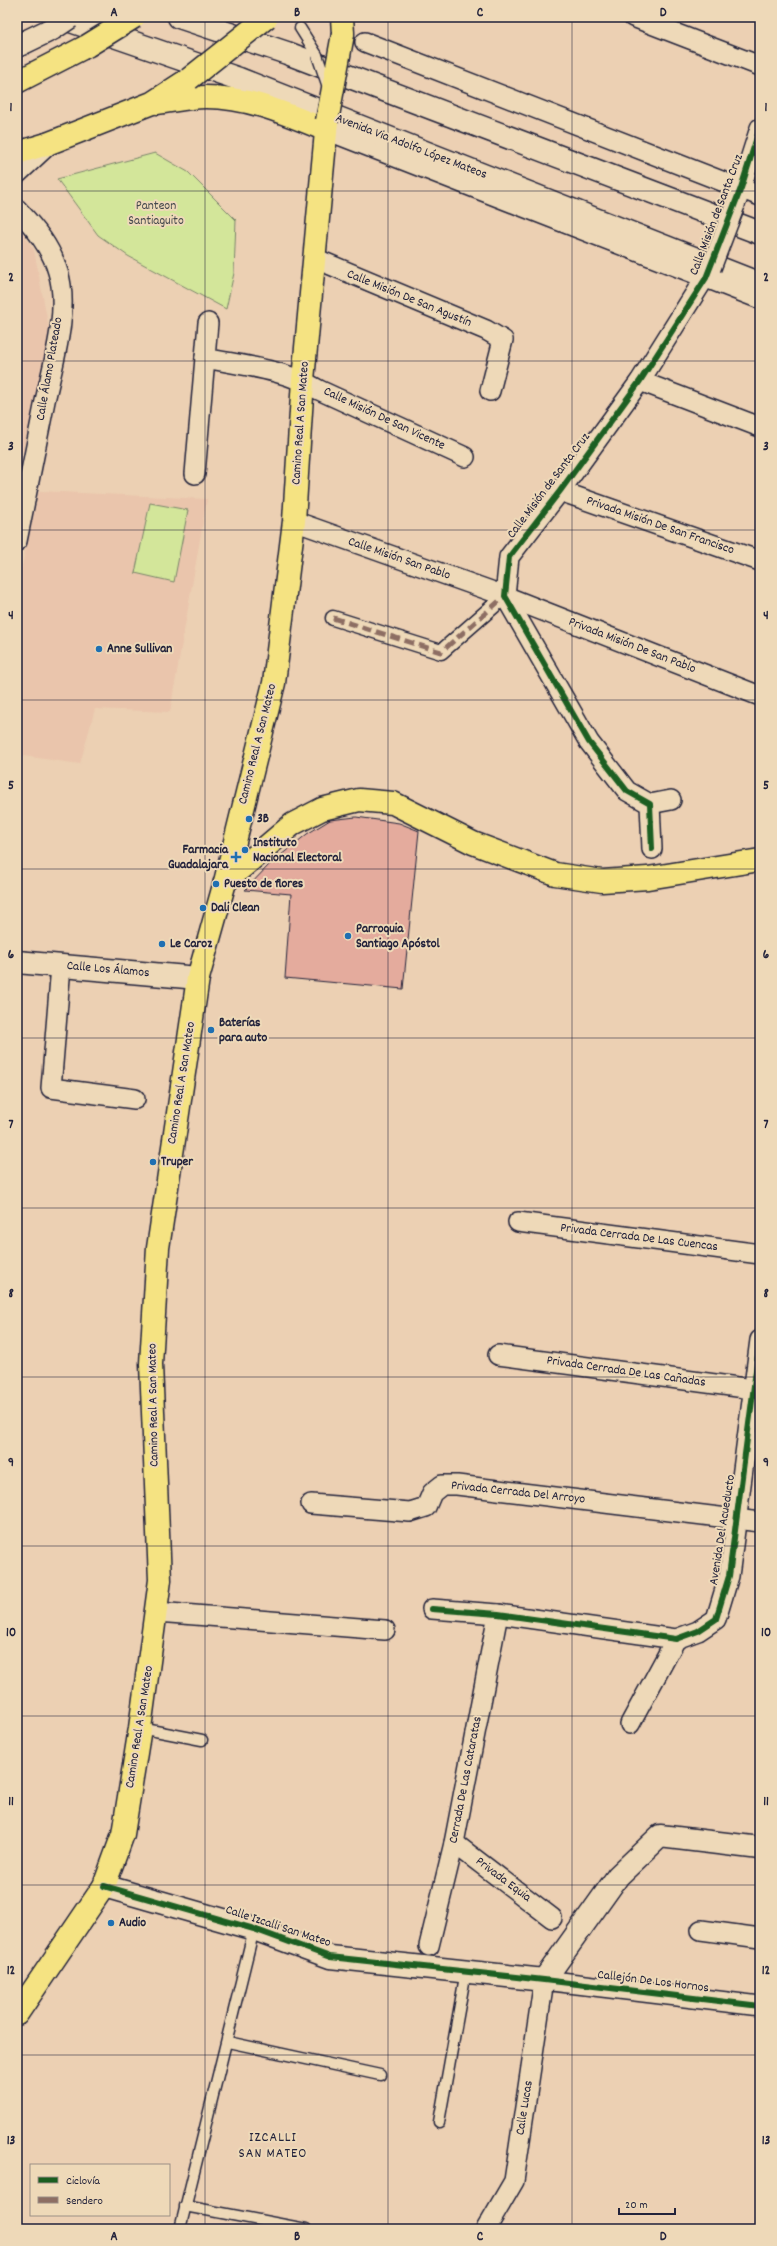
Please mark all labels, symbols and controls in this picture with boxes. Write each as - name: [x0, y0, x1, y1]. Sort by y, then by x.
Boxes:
- text: A: [110, 4, 118, 23]
- text: B: [294, 4, 300, 23]
- text: C: [477, 4, 484, 23]
- text: D: [660, 4, 667, 23]
- text: 1: [10, 99, 13, 118]
- text: 1: [765, 99, 768, 118]
- street label: Avenida Via Adolfo López Mateos: [332, 109, 490, 185]
- street label: Calle Misión de Santa Cruz: [685, 152, 749, 278]
- park label: Panteon Santiaguito: [128, 197, 184, 231]
- street label: Calle Misión De San Agustín: [344, 265, 474, 333]
- text: 2: [8, 269, 14, 288]
- text: 2: [763, 269, 769, 288]
- street label: Calle Álamo Plateado: [32, 316, 68, 422]
- street label: Camino Real A San Mateo: [287, 360, 315, 485]
- street label: Calle Misión De San Vicente: [320, 382, 448, 456]
- street label: Calle Misión de Santa Cruz: [503, 429, 595, 543]
- text: 3: [8, 438, 14, 457]
- text: 3: [763, 438, 769, 457]
- street label: Privada Misión De San Francisco: [583, 492, 737, 560]
- street label: Calle Misión San Pablo: [345, 533, 453, 586]
- text: 4: [8, 607, 14, 626]
- text: 4: [763, 607, 769, 626]
- street label: Privada Misión De San Pablo: [566, 613, 699, 679]
- place label: Anne Sullivan: [107, 640, 172, 659]
- marker: Anne Sullivan: [94, 644, 104, 654]
- street label: Camino Real A San Mateo: [234, 681, 282, 806]
- text: 5: [8, 777, 14, 796]
- text: 5: [763, 777, 769, 796]
- place label: 3B: [257, 810, 269, 829]
- marker: 3B: [244, 814, 254, 824]
- place label: Instituto Nacional Electoral: [253, 834, 343, 868]
- place label: Farmacia Guadalajara: [168, 841, 229, 875]
- marker: Instituto Nacional Electoral: [240, 845, 250, 855]
- marker: Farmacia Guadalajara: [231, 852, 241, 862]
- place label: Puesto de flores: [224, 875, 304, 894]
- marker: Puesto de flores: [211, 879, 221, 889]
- place label: Dali Clean: [211, 899, 260, 918]
- marker: Dali Clean: [198, 903, 208, 913]
- place label: Parroquia Santiago Apóstol: [356, 920, 440, 954]
- marker: Parroquia Santiago Apóstol: [343, 931, 353, 941]
- place label: Le Caroz: [170, 935, 213, 954]
- marker: Le Caroz: [157, 939, 167, 949]
- text: 6: [8, 946, 15, 965]
- text: 6: [763, 946, 770, 965]
- street label: Calle Los Álamos: [66, 957, 150, 983]
- place label: Baterías para auto: [219, 1014, 267, 1048]
- street label: Camino Real A San Mateo: [163, 1020, 201, 1146]
- marker: Baterías para auto: [206, 1025, 216, 1035]
- text: 7: [9, 1116, 14, 1135]
- text: 7: [764, 1116, 769, 1135]
- place label: Truper: [161, 1153, 194, 1172]
- marker: Truper: [148, 1157, 158, 1167]
- street label: Privada Cerrada De Las Cuencas: [559, 1219, 719, 1257]
- text: 8: [8, 1285, 14, 1304]
- text: 8: [763, 1285, 769, 1304]
- street label: Camino Real A San Mateo: [143, 1343, 165, 1467]
- street label: Privada Cerrada De Las Cañadas: [545, 1351, 707, 1393]
- text: 9: [8, 1454, 14, 1473]
- text: 9: [763, 1454, 769, 1473]
- street label: Avenida Del Acueducto: [705, 1473, 741, 1587]
- street label: Privada Cerrada Del Arroyo: [450, 1476, 586, 1510]
- text: 10: [6, 1624, 16, 1643]
- text: 10: [761, 1624, 771, 1643]
- street label: Camino Real A San Mateo: [121, 1664, 159, 1790]
- street label: Cerrada De Las Cataratas: [444, 1715, 488, 1845]
- text: 11: [8, 1793, 14, 1812]
- text: 11: [763, 1793, 769, 1812]
- street label: Privada Equia: [471, 1853, 536, 1908]
- street label: Calle Izcalli San Mateo: [223, 1901, 333, 1953]
- place label: Audio: [119, 1914, 146, 1933]
- marker: Audio: [106, 1918, 116, 1928]
- text: 12: [7, 1962, 16, 1981]
- text: 12: [762, 1962, 771, 1981]
- street label: Callejón De Los Hornos: [596, 1966, 710, 1998]
- street label: Calle Lucas: [511, 2079, 539, 2137]
- district label: IZCALLI SAN MATEO: [239, 2128, 307, 2164]
- text: 13: [7, 2132, 16, 2151]
- text: 13: [762, 2132, 771, 2151]
- legend: [30, 2164, 170, 2216]
- text: Ciclovía: [66, 2173, 100, 2190]
- scale bar: [619, 2190, 675, 2216]
- text: Sendero: [66, 2193, 103, 2210]
- text: 20 m: [625, 2197, 648, 2214]
- text: A: [110, 2228, 118, 2246]
- text: B: [294, 2228, 300, 2246]
- text: C: [477, 2228, 484, 2246]
- text: D: [660, 2228, 667, 2246]

